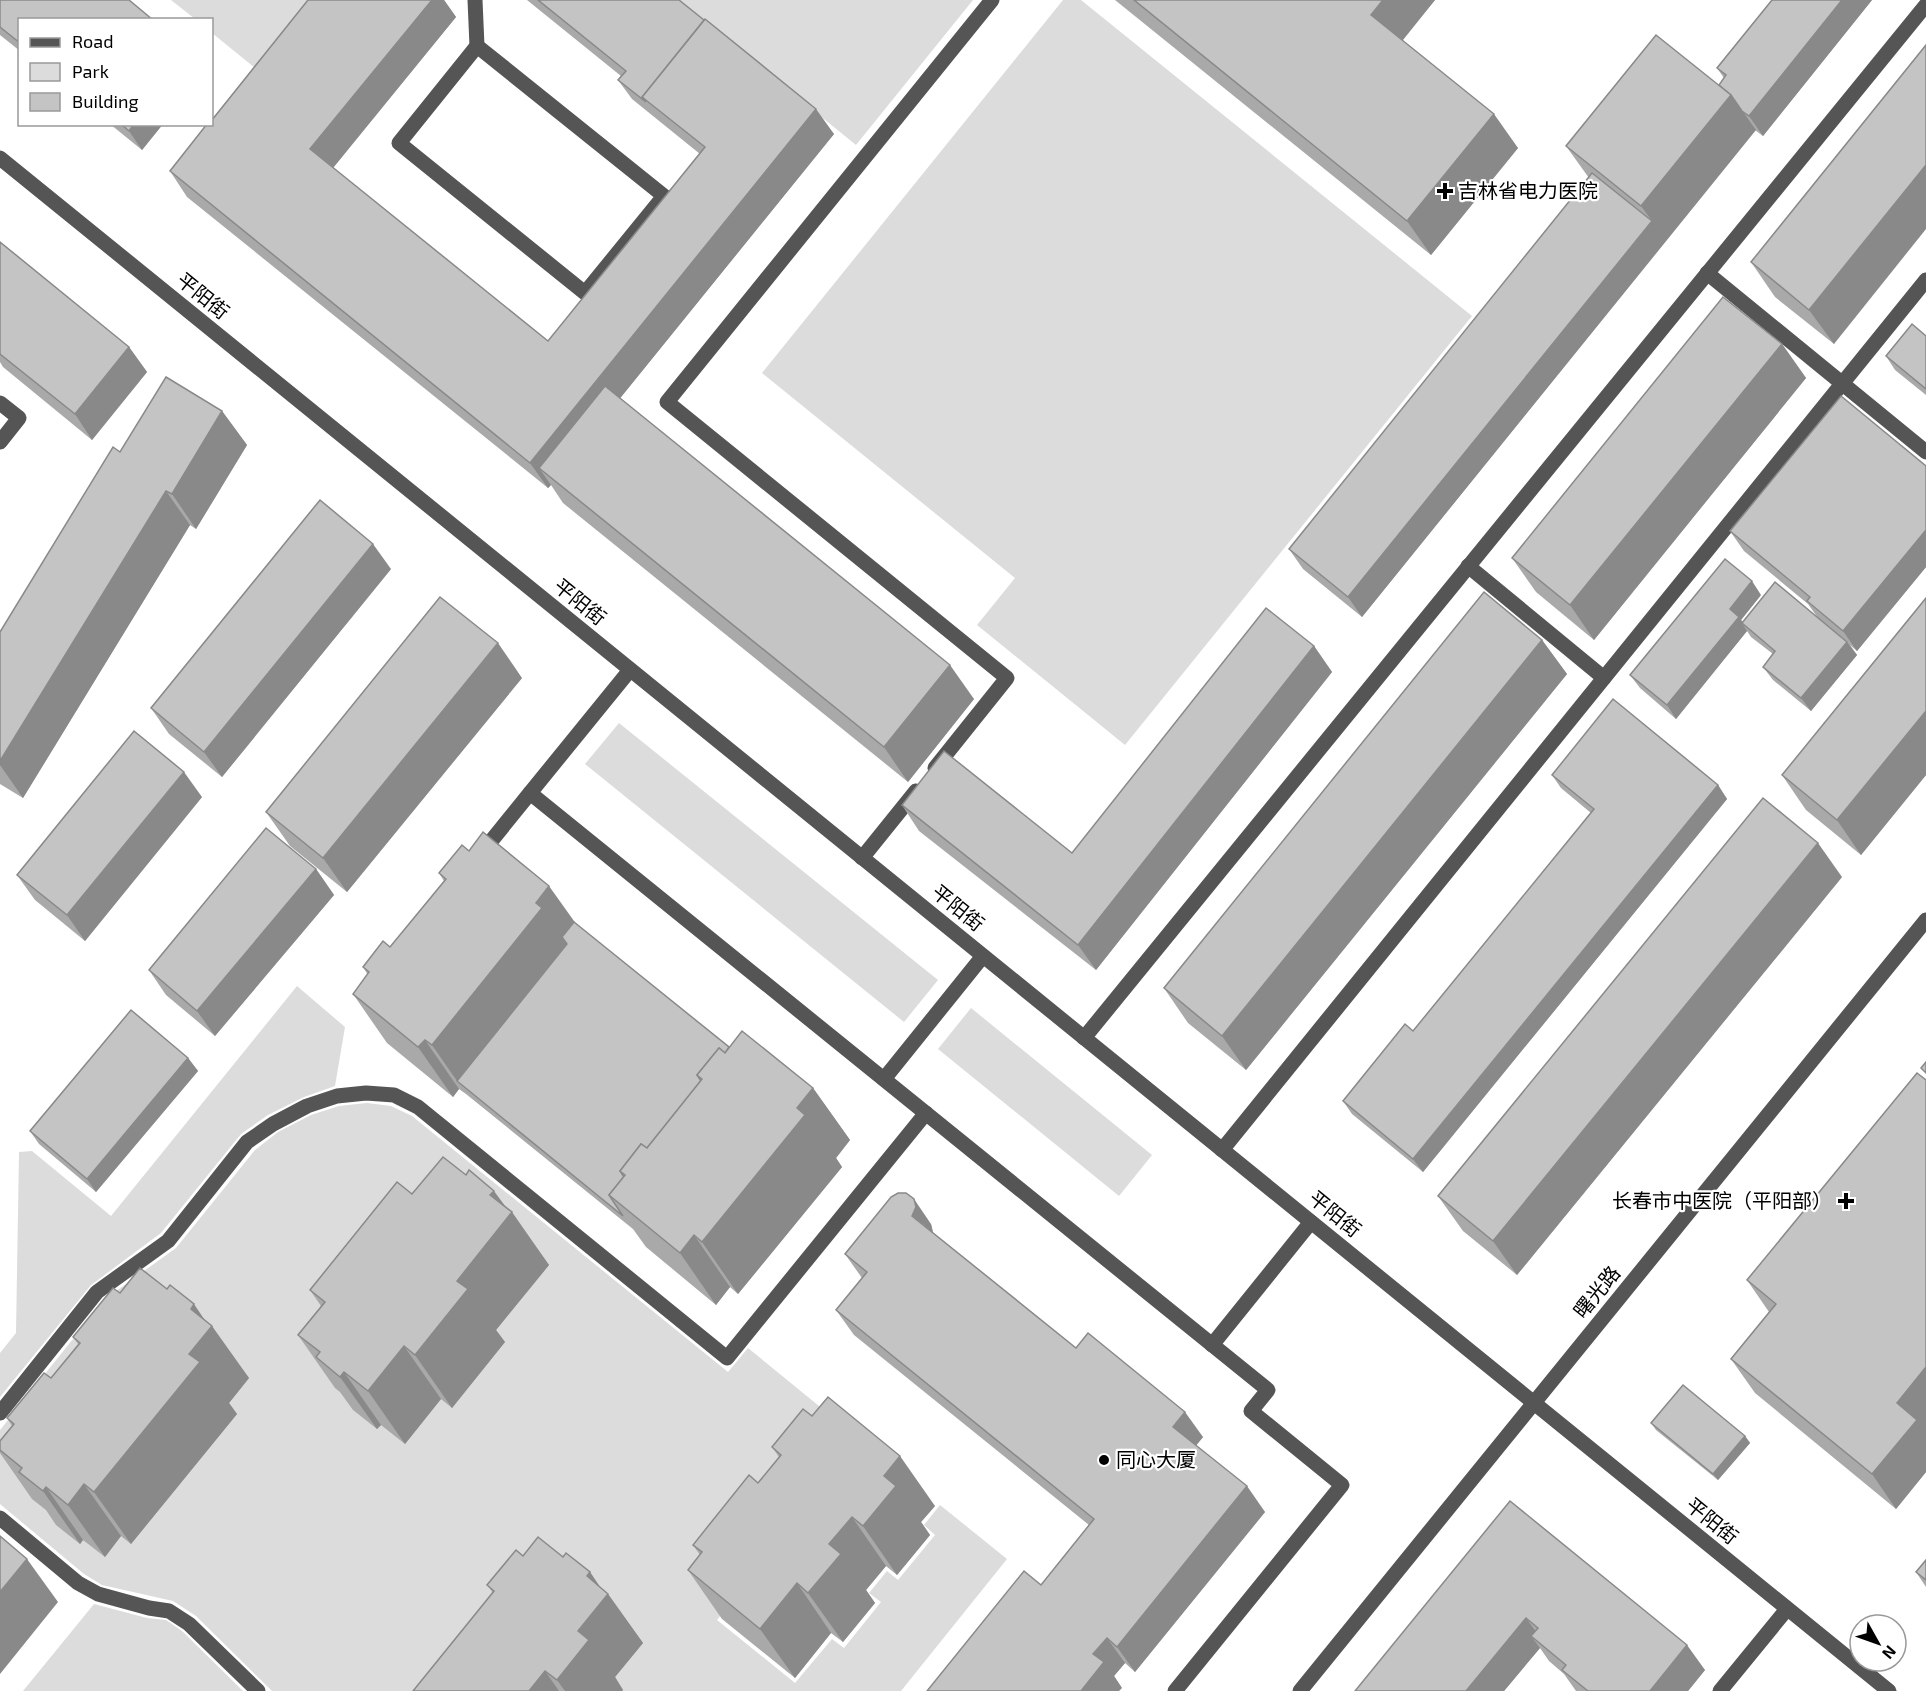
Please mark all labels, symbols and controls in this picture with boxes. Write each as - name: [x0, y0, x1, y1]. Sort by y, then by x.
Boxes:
- legend: [18, 18, 213, 126]
- text: Road: [72, 30, 113, 52]
- text: Park: [72, 60, 109, 82]
- text: Building: [72, 90, 139, 112]
- place label: 吉林省电力医院: [1458, 178, 1598, 202]
- marker: 吉林省电力医院: [1436, 182, 1454, 200]
- street label: 平阳街: [173, 267, 234, 323]
- street label: 平阳街: [550, 573, 611, 629]
- street label: 平阳街: [928, 879, 989, 935]
- street label: 平阳街: [1305, 1185, 1366, 1241]
- place label: 长春市中医院（平阳部）: [1612, 1188, 1832, 1212]
- marker: 长春市中医院（平阳部）: [1837, 1192, 1855, 1210]
- street label: 曙光路: [1568, 1261, 1624, 1322]
- place label: 同心大厦: [1116, 1447, 1196, 1471]
- marker: 同心大厦: [1097, 1453, 1111, 1467]
- street label: 平阳街: [1682, 1492, 1743, 1548]
- north arrow: [1848, 1613, 1908, 1673]
- text: N: [1879, 1642, 1901, 1663]

